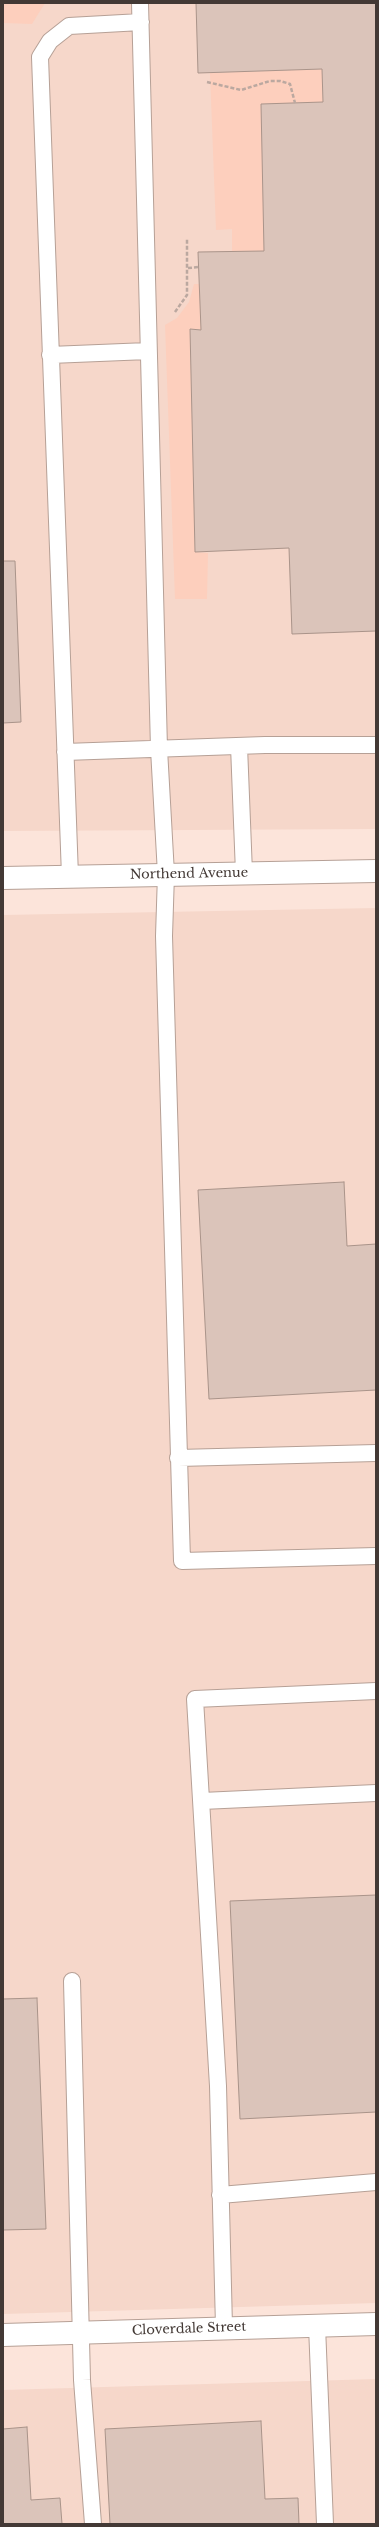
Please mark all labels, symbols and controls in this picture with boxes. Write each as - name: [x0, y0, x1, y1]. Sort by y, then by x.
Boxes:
- street label: Northend Avenue: [130, 865, 248, 883]
- street label: Cloverdale Street: [131, 2319, 247, 2339]

